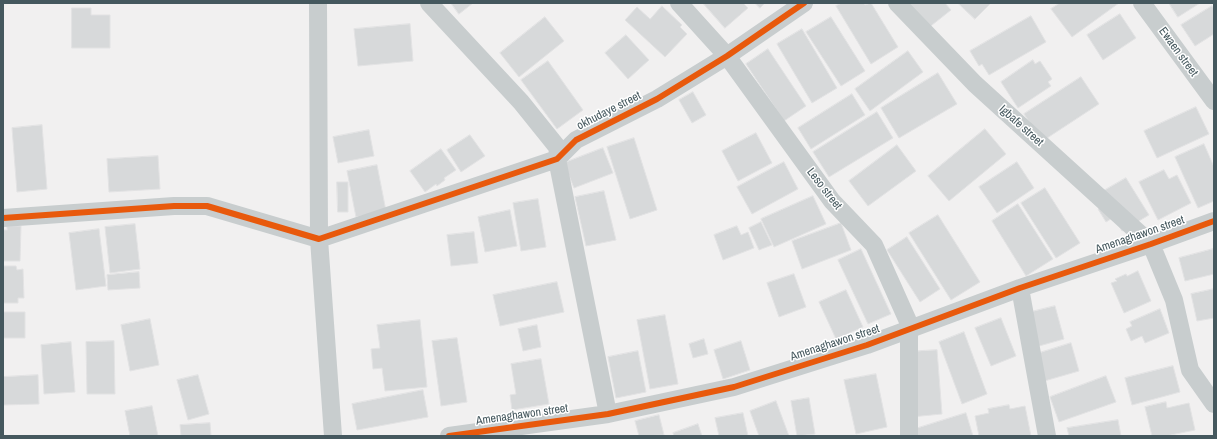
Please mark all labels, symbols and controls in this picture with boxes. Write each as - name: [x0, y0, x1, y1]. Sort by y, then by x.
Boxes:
- street label: Ewaen street: [1155, 25, 1201, 79]
- street label: okhudaye street: [575, 89, 643, 133]
- street label: Igbafe street: [996, 102, 1046, 150]
- street label: Leso street: [803, 165, 845, 213]
- street label: Amenaghawon street: [1094, 213, 1186, 257]
- street label: Amenaghawon street: [789, 322, 881, 364]
- street label: Amenaghawon street: [475, 401, 569, 429]

